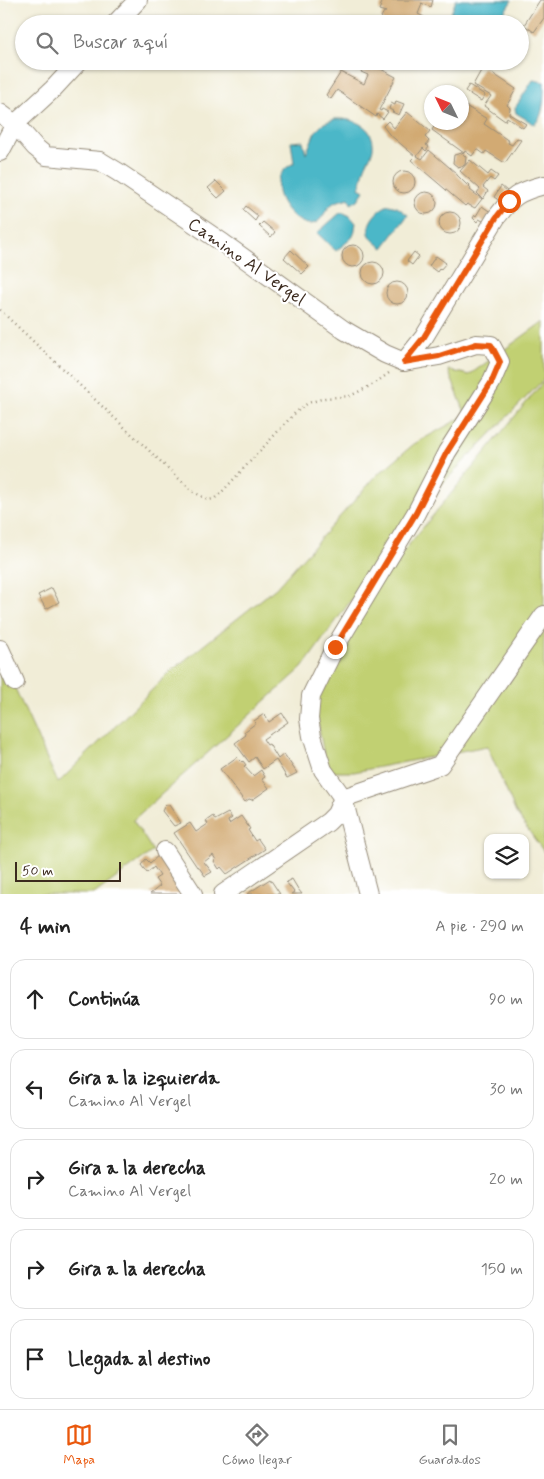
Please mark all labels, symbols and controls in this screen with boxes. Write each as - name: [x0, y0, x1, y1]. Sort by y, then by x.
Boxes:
- search box: [15, 15, 529, 70]
- icon: search: [33, 29, 61, 57]
- text: Buscar aquí: [73, 30, 168, 55]
- north arrow: [424, 85, 469, 130]
- route start: [498, 190, 521, 213]
- street label: Camino Al Vergel: [183, 212, 310, 311]
- route end: [324, 636, 347, 659]
- map controls: [484, 834, 529, 879]
- button: layers: [484, 834, 529, 879]
- scale bar: [15, 859, 121, 882]
- text: 50 m: [22, 862, 53, 880]
- text: 4 min: [20, 913, 71, 941]
- text: A pie · 290 m: [435, 916, 524, 937]
- icon: ahead: [21, 985, 49, 1013]
- text: Continúa: [68, 987, 140, 1012]
- text: 90 m: [489, 989, 523, 1010]
- text: Gira a la izquierda: [68, 1066, 219, 1091]
- icon: left: [21, 1075, 49, 1103]
- text: 30 m: [490, 1079, 523, 1100]
- text: Camino Al Vergel: [68, 1091, 191, 1112]
- text: Gira a la derecha: [68, 1156, 206, 1181]
- icon: right: [21, 1165, 49, 1193]
- text: 20 m: [489, 1169, 523, 1190]
- text: Camino Al Vergel: [68, 1181, 191, 1202]
- icon: right: [21, 1255, 49, 1283]
- text: Gira a la derecha: [68, 1257, 206, 1282]
- text: 150 m: [481, 1259, 523, 1280]
- icon: arrive: [21, 1345, 49, 1373]
- text: Llegada al destino: [68, 1347, 210, 1372]
- tab: Mapa: [63, 1421, 95, 1469]
- tab: Cómo llegar: [222, 1421, 292, 1469]
- tab: Guardados: [418, 1421, 481, 1469]

